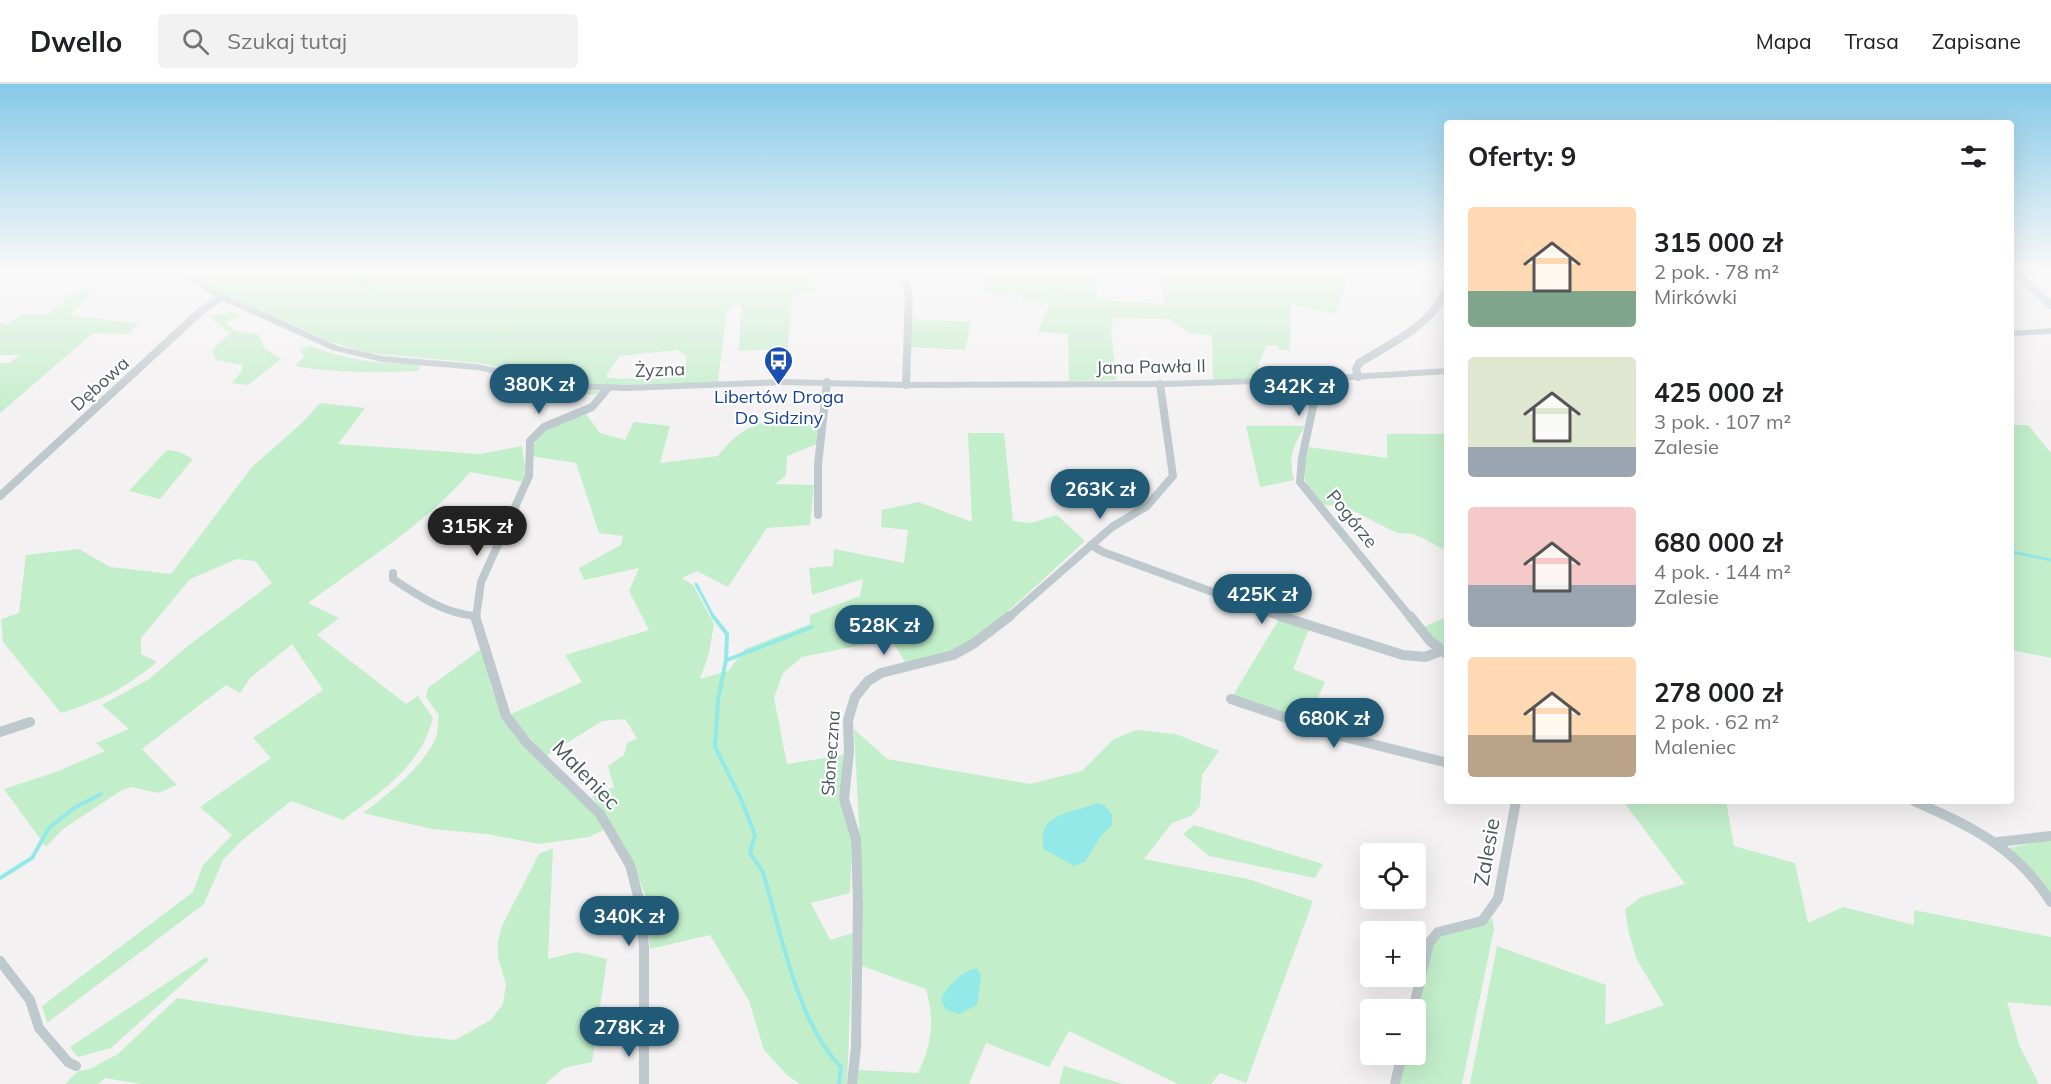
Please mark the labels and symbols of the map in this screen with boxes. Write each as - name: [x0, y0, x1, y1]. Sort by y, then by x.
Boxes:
- bus stop icon: Libertów Droga Do Sidziny: [763, 344, 795, 386]
- street label: Dębowa: [66, 352, 134, 416]
- street label: Jana Pawła II: [1096, 354, 1206, 379]
- street label: Żyzna: [634, 357, 686, 382]
- pin: 380K zł: [484, 364, 594, 415]
- pin: 342K zł: [1244, 366, 1354, 417]
- place label: Libertów Droga Do Sidziny: [714, 385, 844, 429]
- pin: 263K zł: [1045, 469, 1155, 520]
- street label: Pogórze: [1322, 485, 1383, 552]
- pin: 315K zł: [422, 506, 532, 557]
- pin: 425K zł: [1207, 574, 1317, 625]
- pin: 528K zł: [829, 605, 939, 656]
- pin: 680K zł: [1279, 698, 1389, 749]
- street label: Słoneczna: [816, 709, 845, 797]
- street label: Maleniec: [547, 734, 626, 814]
- street label: Zalesie: [1467, 816, 1505, 888]
- pin: 340K zł: [574, 896, 684, 947]
- pin: 278K zł: [574, 1007, 684, 1058]

